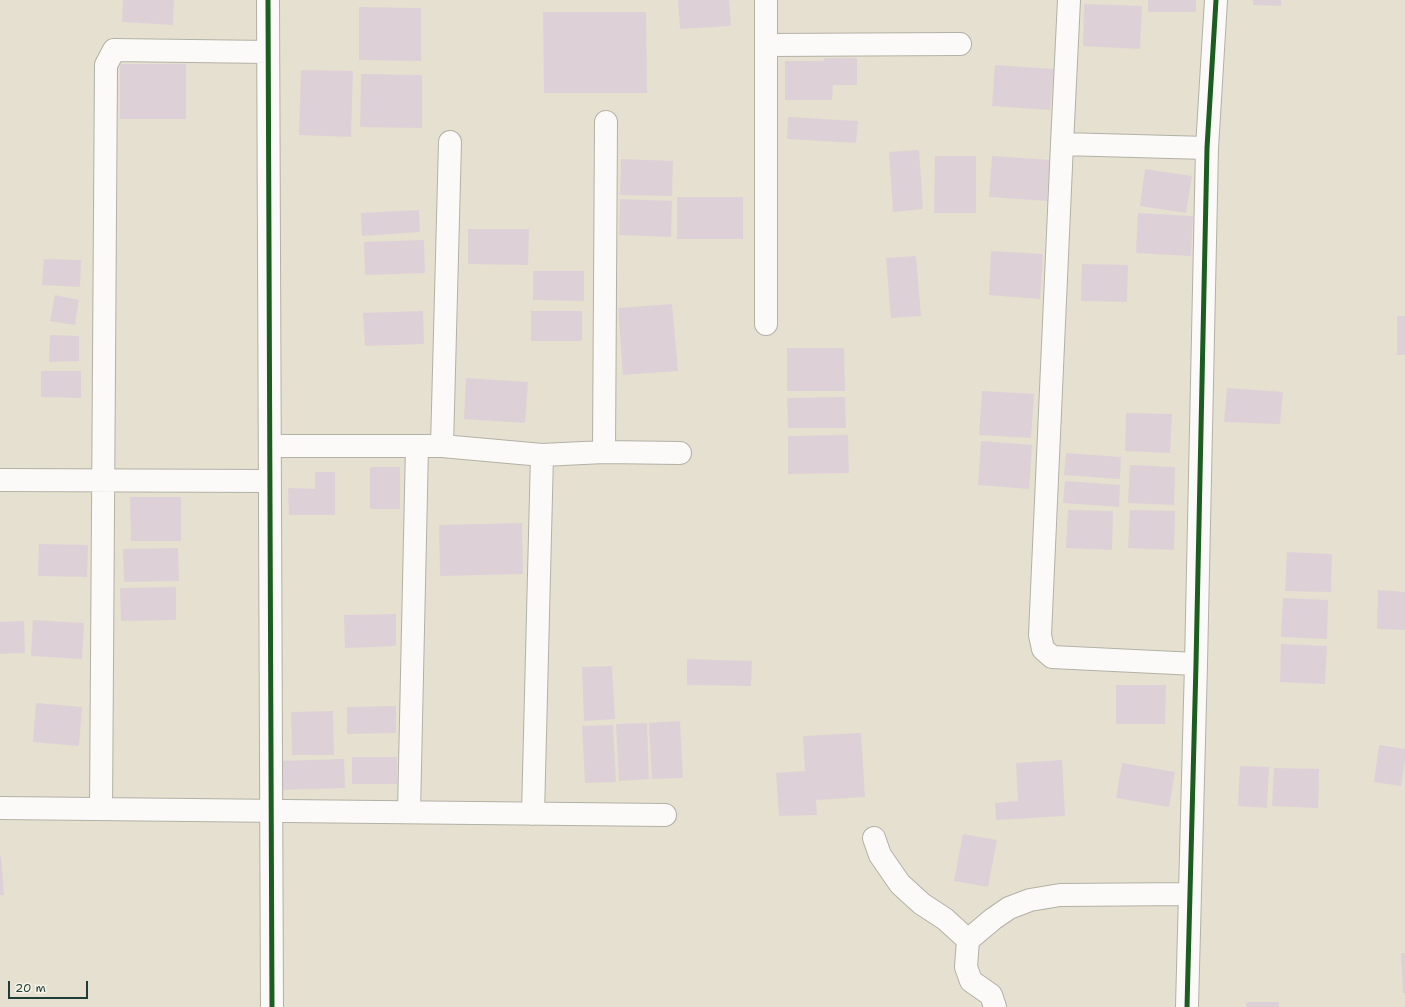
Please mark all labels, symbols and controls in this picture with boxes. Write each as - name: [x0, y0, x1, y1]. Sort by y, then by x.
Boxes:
- scale bar: [10, 973, 90, 999]
- text: 20 m: [15, 980, 46, 996]

